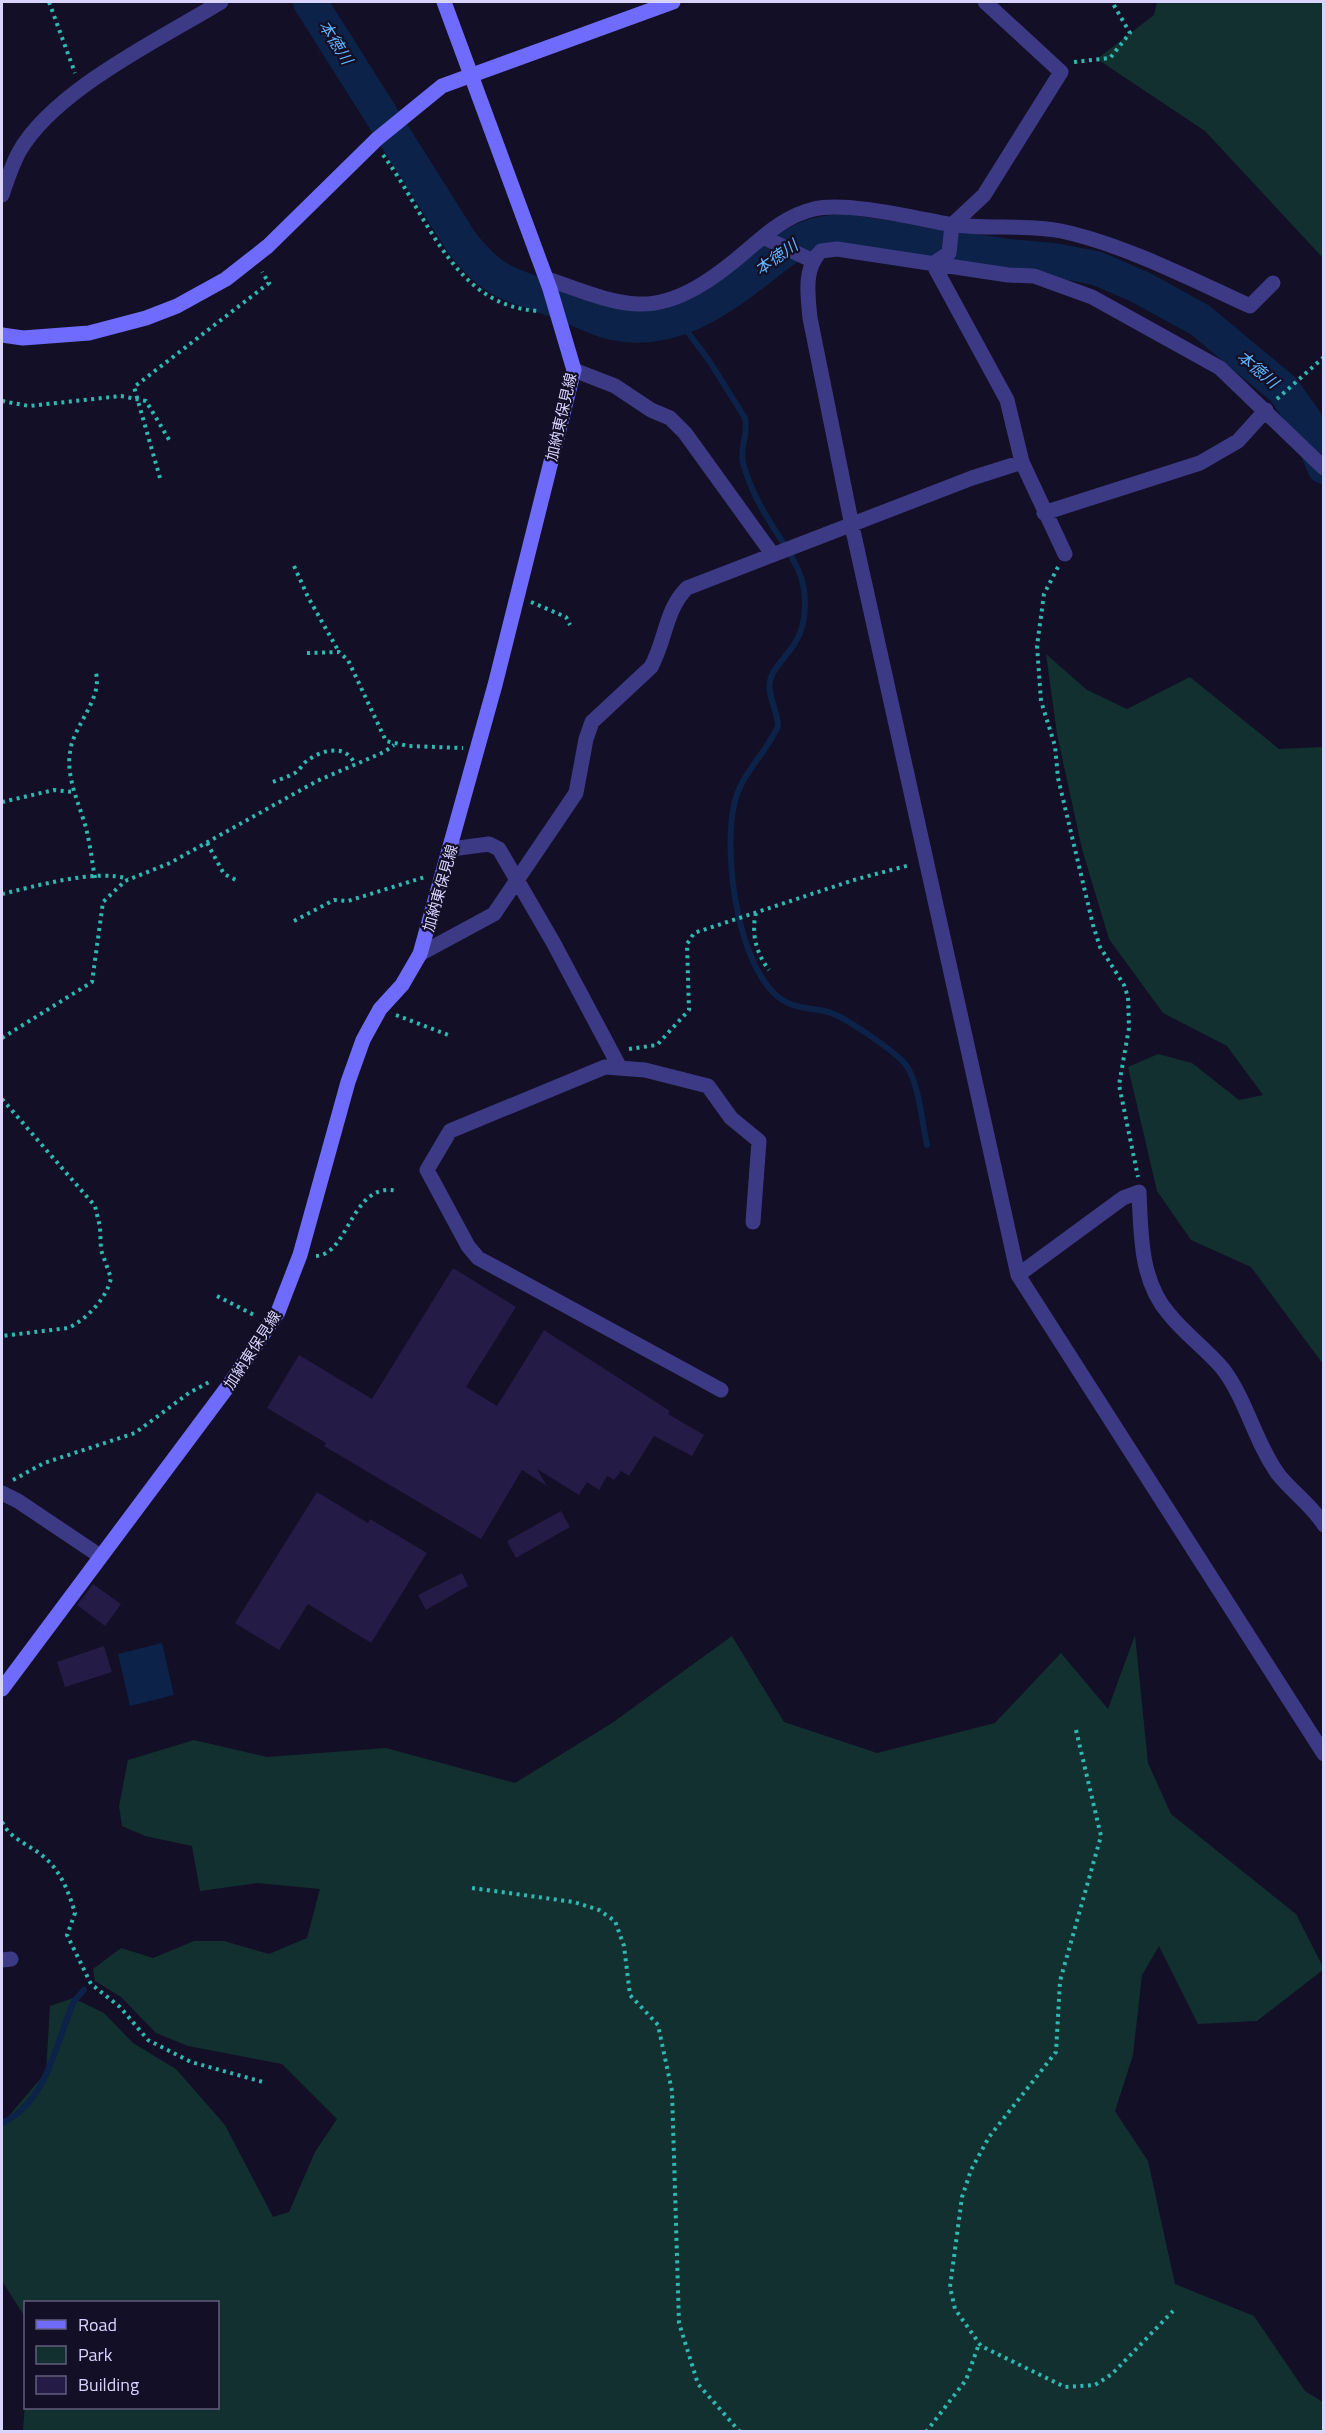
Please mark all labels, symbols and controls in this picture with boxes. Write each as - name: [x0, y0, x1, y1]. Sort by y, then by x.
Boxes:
- water label: 本徳川: [313, 15, 360, 70]
- water label: 本徳川: [749, 232, 804, 281]
- water label: 本徳川: [1232, 344, 1286, 395]
- street label: 加納東保見線: [540, 371, 582, 463]
- street label: 加納東保見線: [417, 842, 463, 934]
- street label: 加納東保見線: [218, 1306, 286, 1394]
- legend: [24, 2301, 219, 2409]
- text: Road: [78, 2311, 117, 2338]
- text: Park: [78, 2341, 113, 2368]
- text: Building: [78, 2371, 139, 2398]

